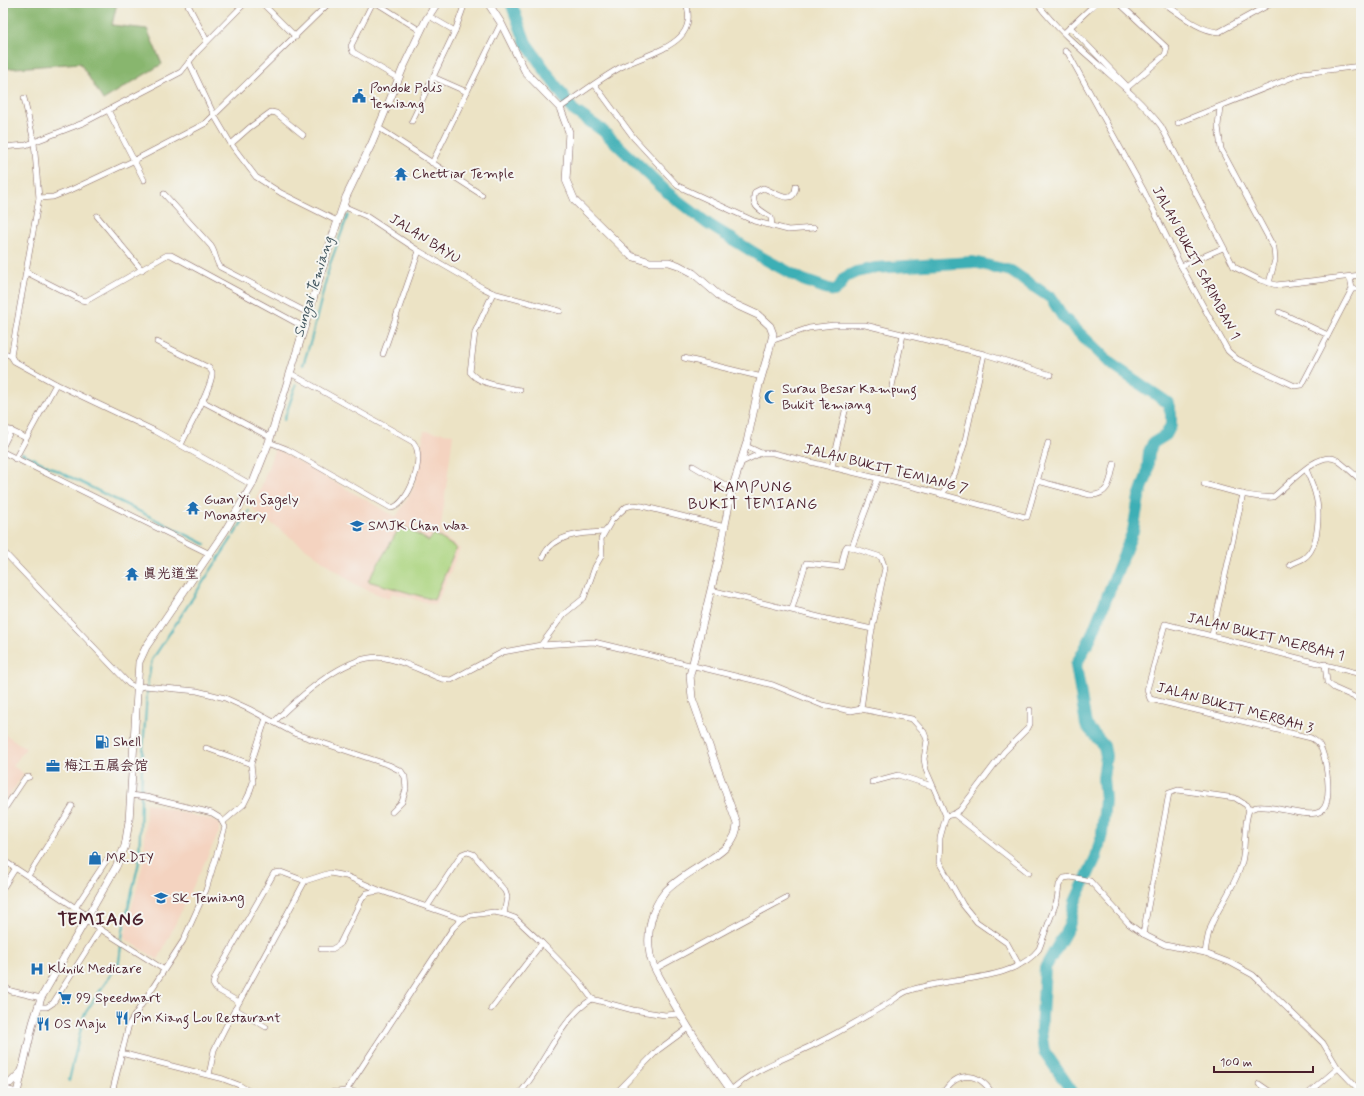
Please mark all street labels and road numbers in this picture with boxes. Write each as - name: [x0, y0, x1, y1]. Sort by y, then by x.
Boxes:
- street label: JALAN BUKIT SARIMBAN 1: [1148, 183, 1244, 343]
- street label: JALAN BAYU: [386, 210, 464, 268]
- street label: JALAN BUKIT TEMIANG 7: [802, 440, 970, 498]
- street label: JALAN BUKIT MERBAH 1: [1186, 609, 1346, 665]
- street label: JALAN BUKIT MERBAH 3: [1155, 678, 1315, 738]

